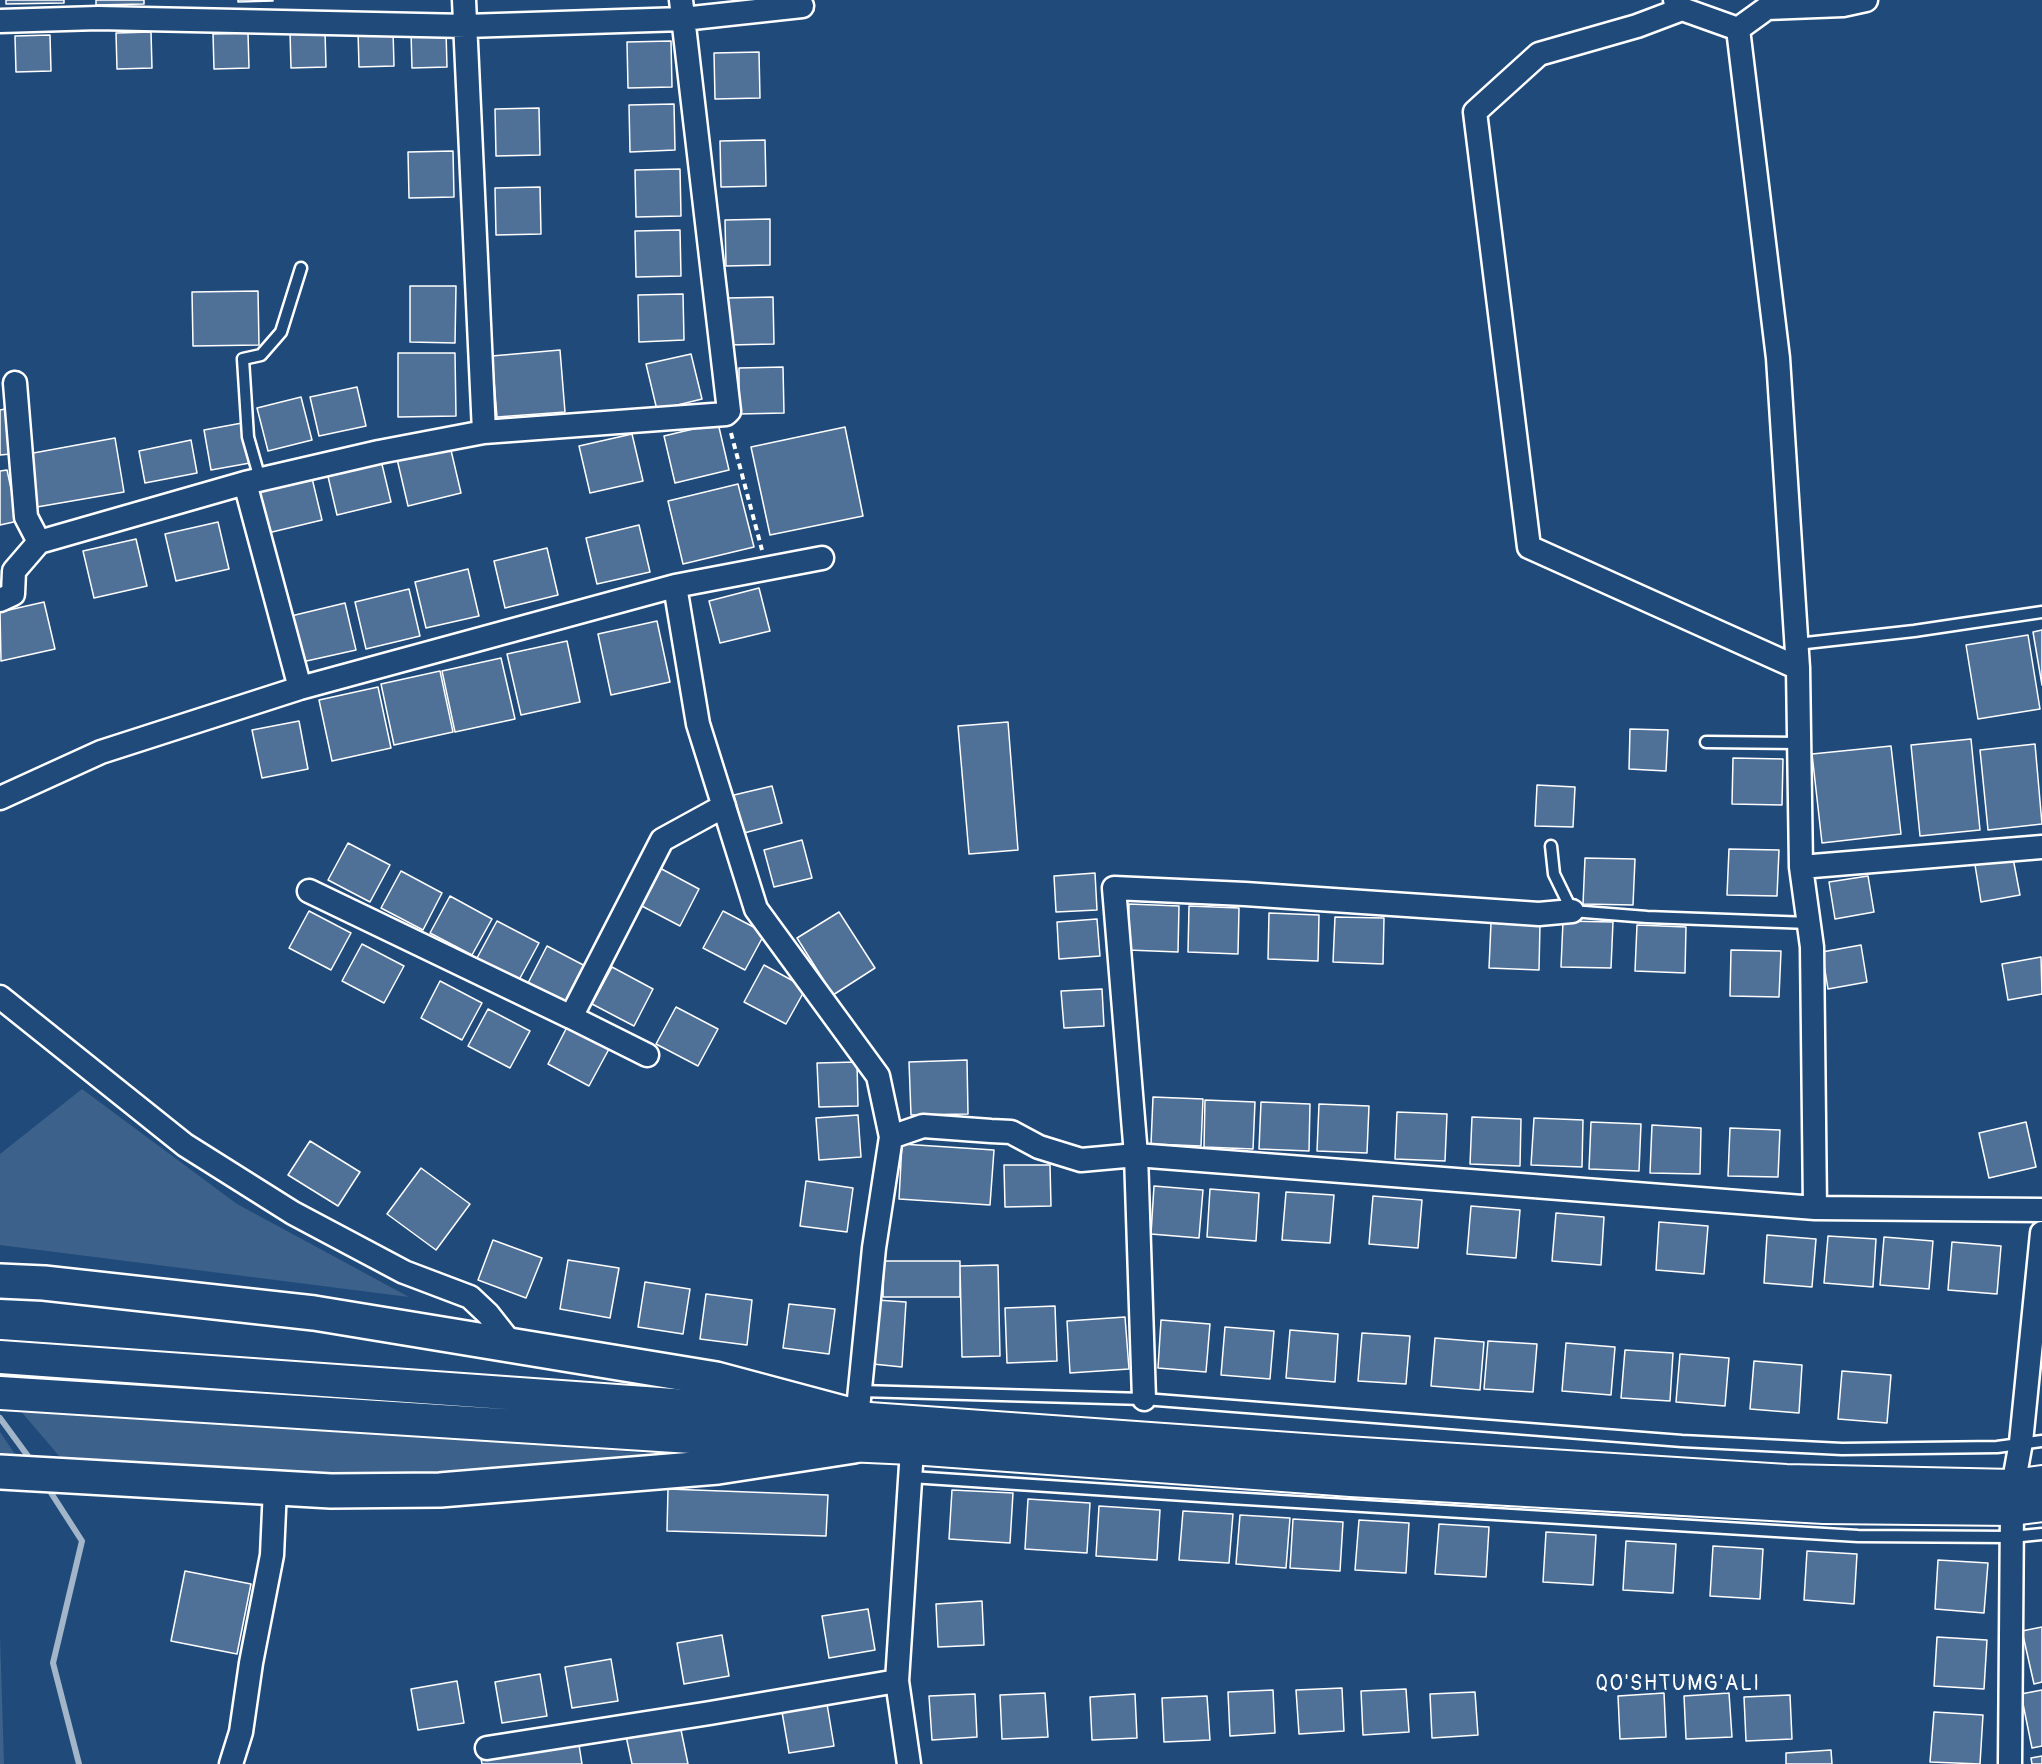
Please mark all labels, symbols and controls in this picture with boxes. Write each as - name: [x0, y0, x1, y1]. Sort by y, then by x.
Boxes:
- district label: QO'SHTUMG'ALI: [1595, 1672, 1761, 1698]

